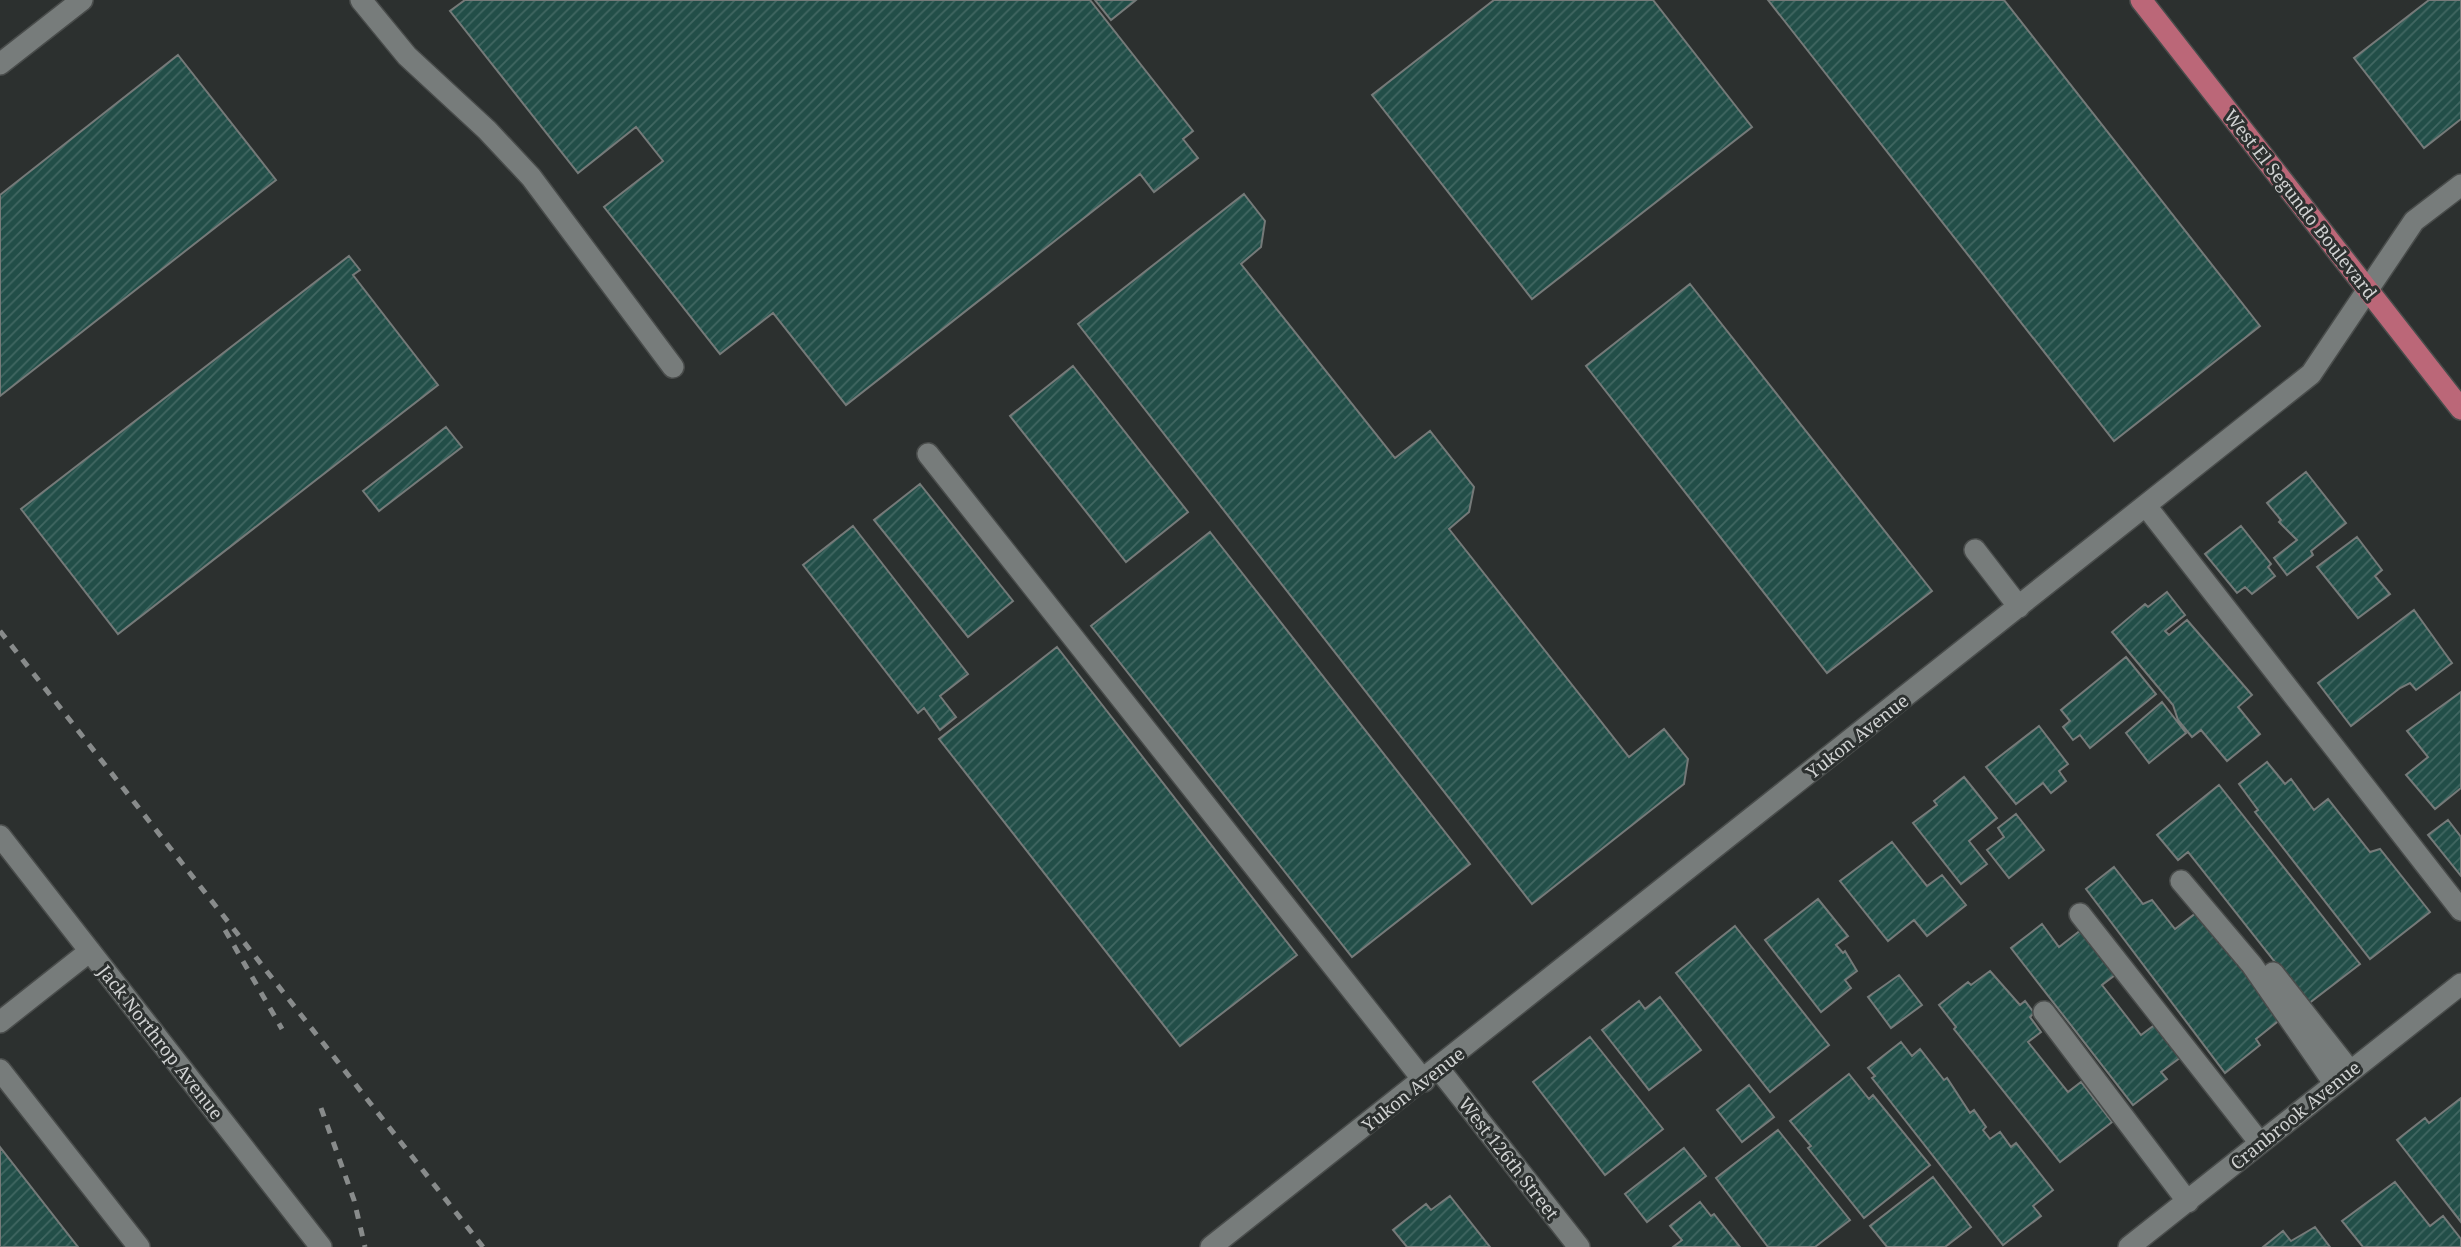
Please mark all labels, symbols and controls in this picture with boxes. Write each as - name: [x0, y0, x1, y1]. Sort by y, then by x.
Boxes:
- street label: West El Segundo Boulevard: [2219, 104, 2383, 304]
- street label: Yukon Avenue: [1800, 688, 1913, 784]
- street label: Jack Northrop Avenue: [92, 959, 229, 1124]
- street label: Yukon Avenue: [1356, 1041, 1469, 1137]
- street label: Cranbrook Avenue: [2225, 1055, 2365, 1175]
- street label: West 126th Street: [1454, 1092, 1564, 1224]

